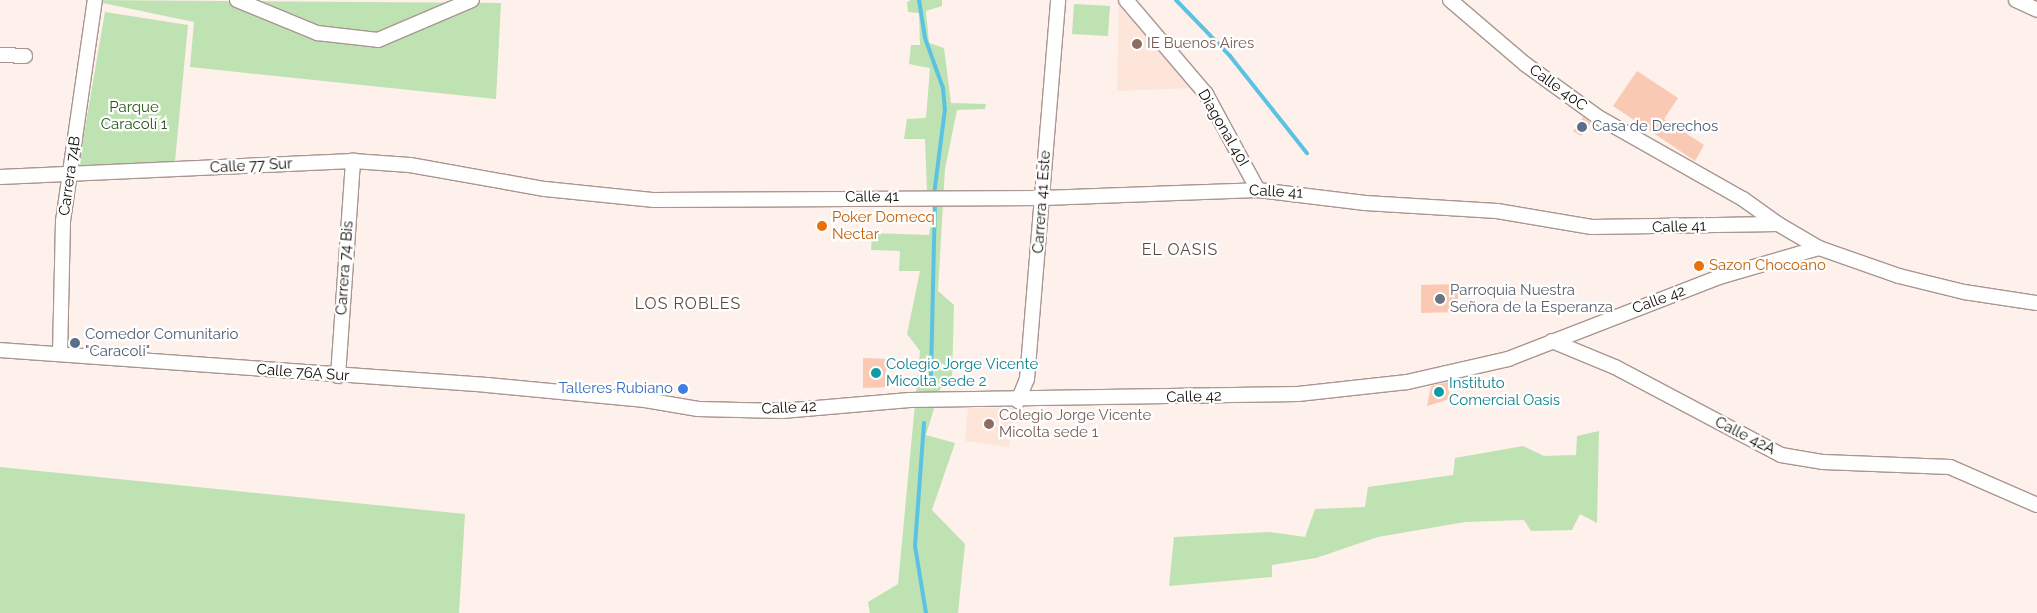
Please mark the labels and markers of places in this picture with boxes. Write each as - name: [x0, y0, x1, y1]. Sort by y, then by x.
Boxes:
- place label: IE Buenos Aires: [1147, 35, 1255, 53]
- marker: IE Buenos Aires: [1131, 38, 1143, 50]
- place label: Casa de Derechos: [1592, 118, 1718, 136]
- marker: Casa de Derechos: [1576, 121, 1588, 133]
- place label: Poker Domecq Nectar: [832, 208, 935, 243]
- marker: Poker Domecq Nectar: [816, 220, 828, 232]
- place label: Sazon Chocoano: [1709, 257, 1826, 275]
- marker: Sazon Chocoano: [1693, 260, 1705, 272]
- place label: Parroquia Nuestra Señora de la Esperanza: [1450, 281, 1613, 316]
- marker: Parroquia Nuestra Señora de la Esperanza: [1434, 293, 1446, 305]
- place label: Comedor Comunitario "Caracoli": [85, 325, 239, 360]
- marker: Comedor Comunitario "Caracoli": [69, 337, 81, 349]
- place label: Colegio Jorge Vicente Micolta sede 2: [886, 355, 1039, 390]
- marker: Colegio Jorge Vicente Micolta sede 2: [870, 367, 882, 379]
- place label: Instituto Comercial Oasis: [1449, 374, 1561, 409]
- place label: Talleres Rubiano: [558, 380, 673, 398]
- marker: Talleres Rubiano: [677, 383, 689, 395]
- marker: Instituto Comercial Oasis: [1433, 386, 1445, 398]
- place label: Colegio Jorge Vicente Micolta sede 1: [999, 406, 1152, 441]
- marker: Colegio Jorge Vicente Micolta sede 1: [983, 418, 995, 430]

